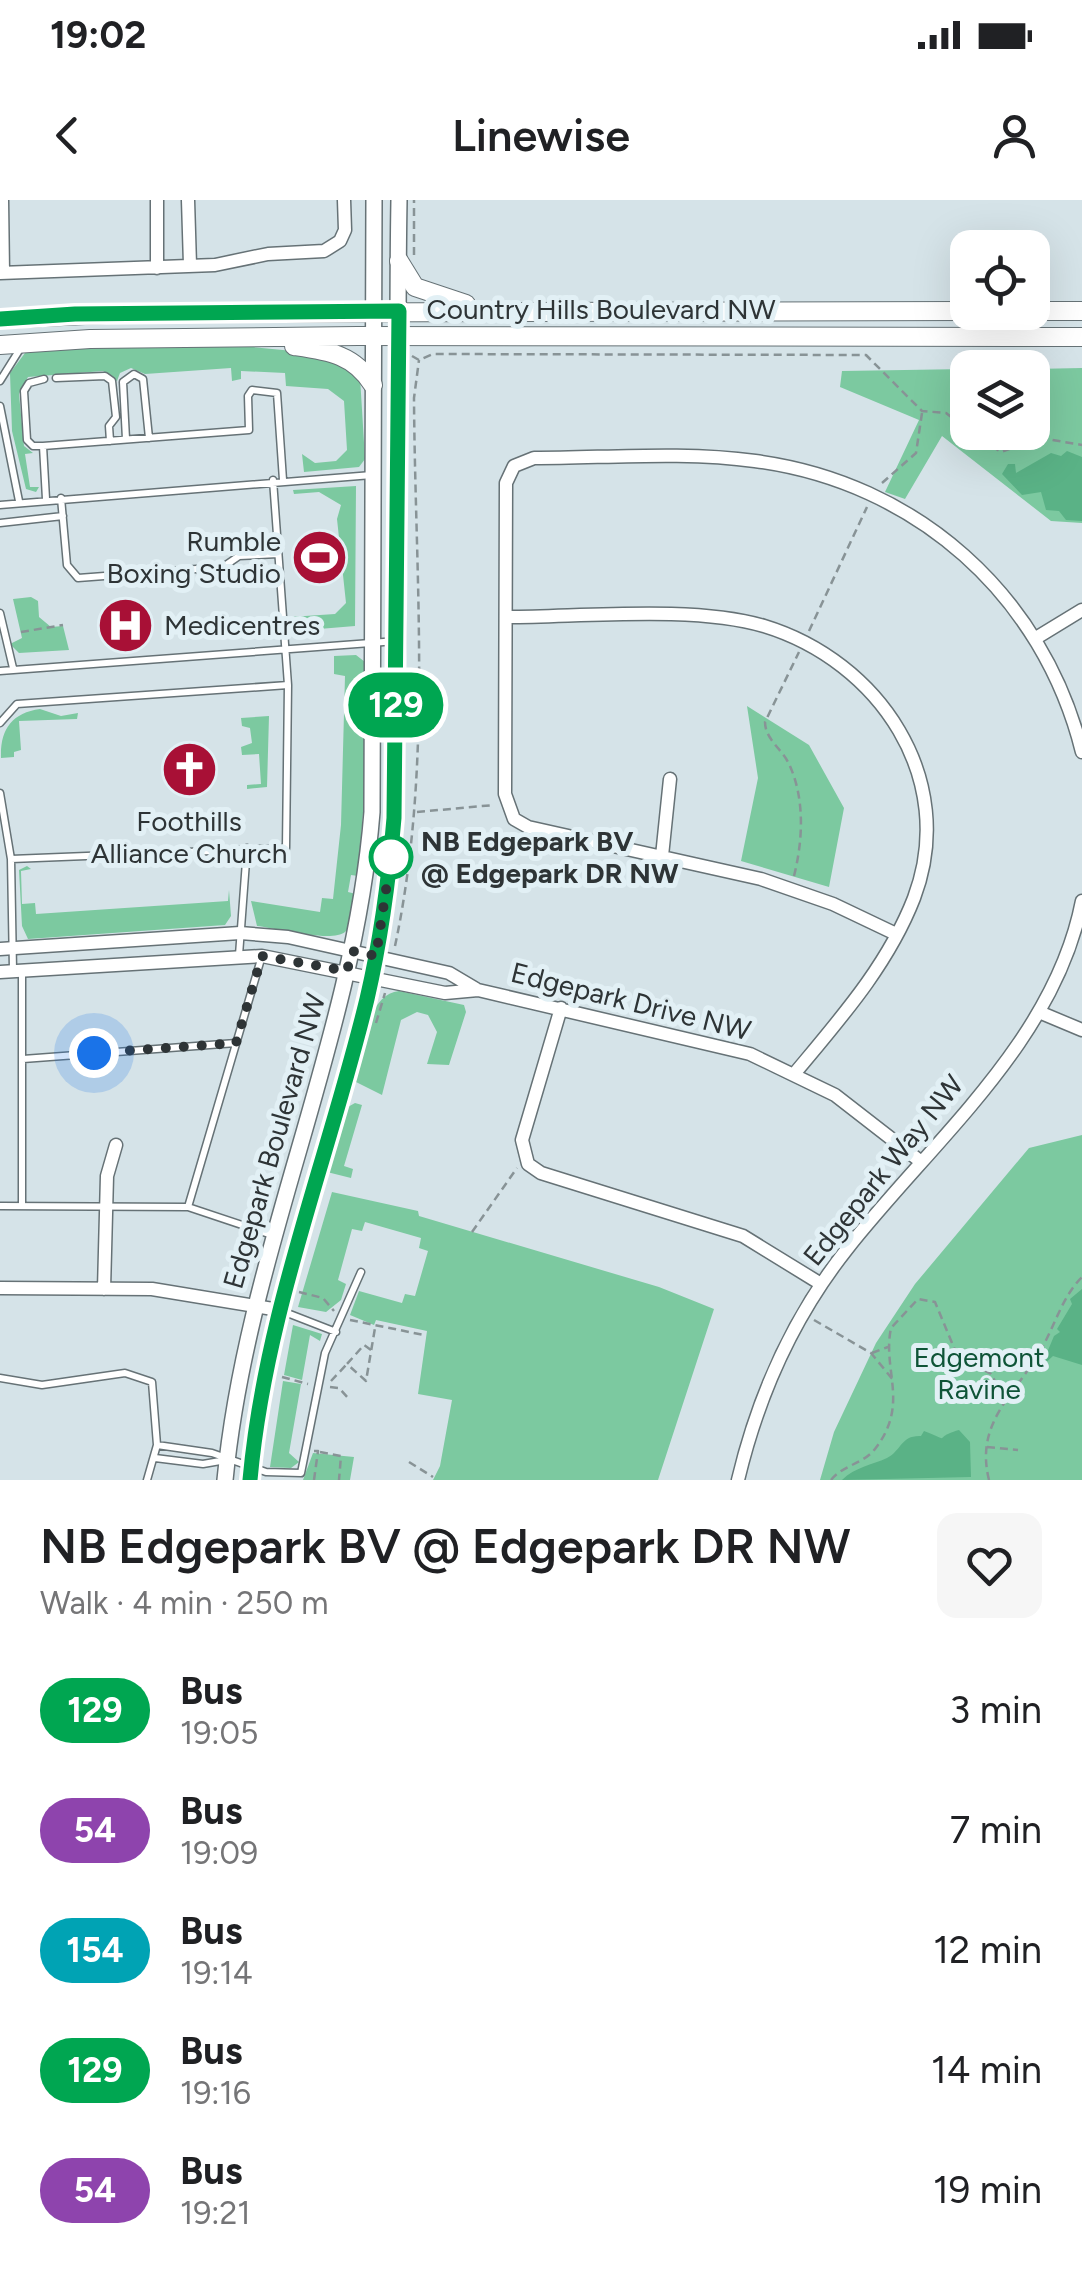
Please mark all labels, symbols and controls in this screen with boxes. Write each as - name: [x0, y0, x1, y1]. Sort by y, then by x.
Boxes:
- text: 19:02: [50, 12, 146, 58]
- icon: back: [40, 108, 95, 163]
- text: Linewise: [452, 108, 630, 162]
- icon: person: [987, 108, 1042, 163]
- map controls: [950, 230, 1050, 450]
- button: locate: [950, 230, 1050, 330]
- street label: Country Hills Boulevard NW: [426, 292, 776, 326]
- button: layers: [950, 350, 1050, 450]
- place label: Rumble Boxing Studio: [106, 524, 281, 590]
- sports icon: Rumble Boxing Studio: [290, 527, 350, 587]
- hospital icon: Medicentres: [95, 595, 155, 655]
- place label: Medicentres: [164, 608, 320, 642]
- line badge: 129: [338, 672, 454, 738]
- text: 129: [368, 684, 424, 726]
- church icon: Foothills Alliance Church: [159, 740, 219, 800]
- place label: Foothills Alliance Church: [91, 804, 287, 870]
- place label: NB Edgepark BV @ Edgepark DR NW: [421, 824, 679, 890]
- marker: NB Edgepark BV @ Edgepark DR NW: [370, 836, 412, 878]
- street label: Edgepark Drive NW: [508, 955, 754, 1047]
- street label: Edgepark Boulevard NW: [216, 989, 332, 1292]
- your location: [69, 1028, 119, 1078]
- street label: Edgepark Way NW: [796, 1068, 970, 1272]
- park label: Edgemont Ravine: [914, 1340, 1045, 1406]
- button: heart: [937, 1513, 1042, 1618]
- text: NB Edgepark BV @ Edgepark DR NW: [40, 1517, 850, 1575]
- text: Walk · 4 min · 250 m: [40, 1584, 328, 1622]
- text: Bus: [180, 1668, 243, 1714]
- text: 3 min: [950, 1687, 1042, 1733]
- text: 129: [67, 1689, 123, 1731]
- text: 19:05: [180, 1714, 258, 1752]
- text: Bus: [180, 1788, 243, 1834]
- text: 7 min: [950, 1807, 1042, 1853]
- text: 54: [74, 1809, 116, 1851]
- text: 19:09: [180, 1834, 258, 1872]
- text: Bus: [180, 1908, 243, 1954]
- text: 12 min: [933, 1927, 1042, 1973]
- text: 154: [66, 1929, 124, 1971]
- text: 19:14: [180, 1954, 253, 1992]
- text: Bus: [180, 2028, 243, 2074]
- text: 14 min: [931, 2047, 1042, 2093]
- text: 129: [67, 2049, 123, 2091]
- text: 19:16: [180, 2074, 251, 2112]
- text: Bus: [180, 2148, 243, 2194]
- text: 19 min: [933, 2167, 1042, 2213]
- text: 54: [74, 2169, 116, 2211]
- text: 19:21: [180, 2194, 251, 2232]

